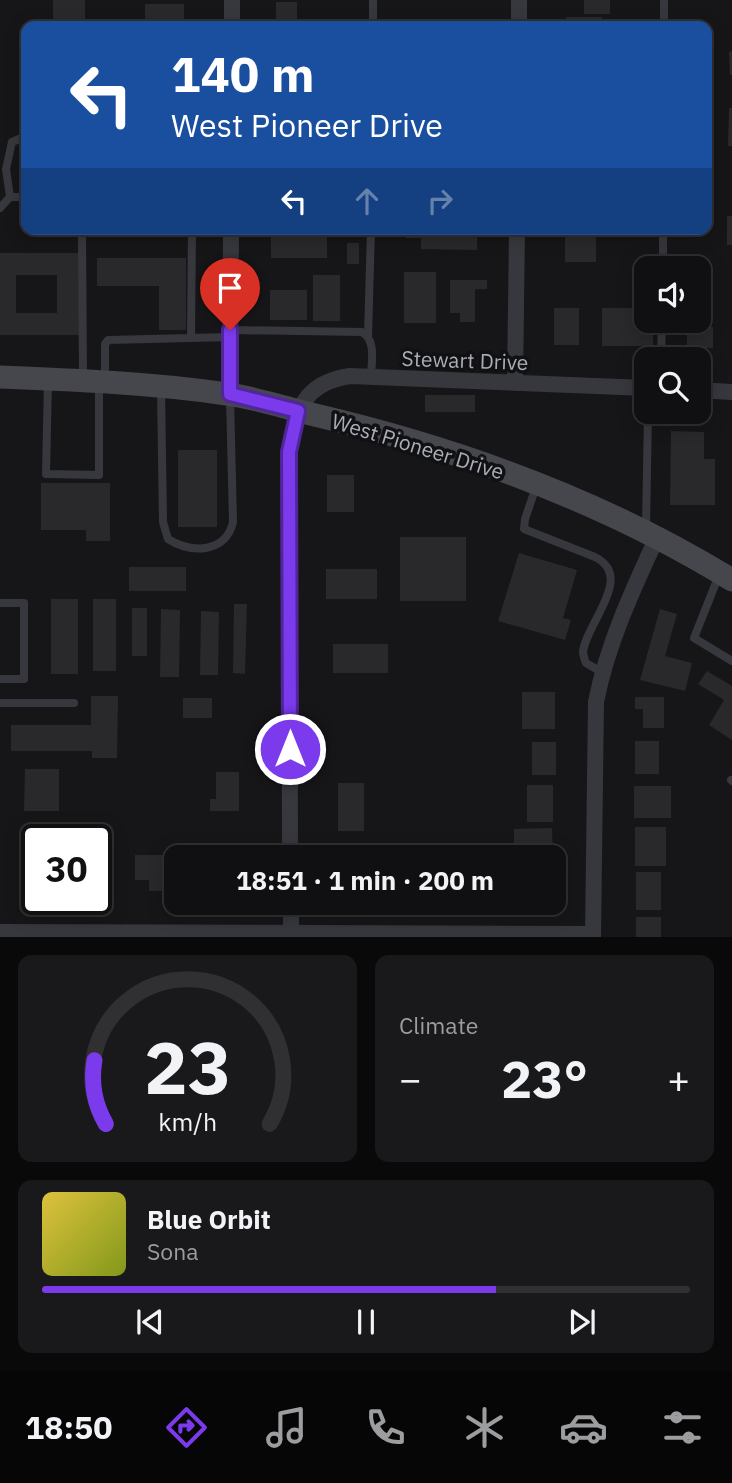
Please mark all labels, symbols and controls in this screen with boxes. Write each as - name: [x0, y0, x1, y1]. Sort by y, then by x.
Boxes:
- text: 140 m: [171, 42, 315, 105]
- icon: left: [56, 49, 147, 140]
- text: West Pioneer Drive: [171, 104, 443, 146]
- icon: left: [275, 182, 313, 220]
- icon: ahead: [348, 182, 386, 220]
- icon: right: [421, 182, 459, 220]
- map controls: [634, 256, 711, 424]
- button: sound: [634, 256, 711, 333]
- pin: [200, 258, 260, 330]
- icon: arrive: [211, 269, 249, 307]
- street label: Stewart Drive: [401, 344, 529, 376]
- button: search: [634, 347, 711, 424]
- street label: West Pioneer Drive: [329, 407, 507, 485]
- position arrow: [253, 712, 327, 786]
- speed limit sign: 30: [21, 824, 112, 915]
- text: 18:51 · 1 min · 200 m: [236, 863, 494, 897]
- text: Climate: [399, 1010, 478, 1040]
- text: 23: [144, 1020, 231, 1115]
- text: 23°: [501, 1045, 588, 1112]
- text: −: [399, 1054, 422, 1103]
- text: +: [667, 1054, 690, 1103]
- text: km/h: [158, 1105, 217, 1138]
- text: Blue Orbit: [147, 1202, 271, 1236]
- text: Sona: [147, 1236, 199, 1266]
- icon: previous: [131, 1303, 169, 1341]
- icon: pause: [347, 1303, 385, 1341]
- icon: next: [563, 1303, 601, 1341]
- icon: directions: [162, 1403, 211, 1452]
- icon: music: [262, 1403, 311, 1452]
- icon: phone: [361, 1403, 410, 1452]
- icon: climate: [460, 1403, 509, 1452]
- icon: car: [559, 1403, 608, 1452]
- icon: filters: [658, 1403, 707, 1452]
- text: 18:50: [25, 1406, 112, 1448]

